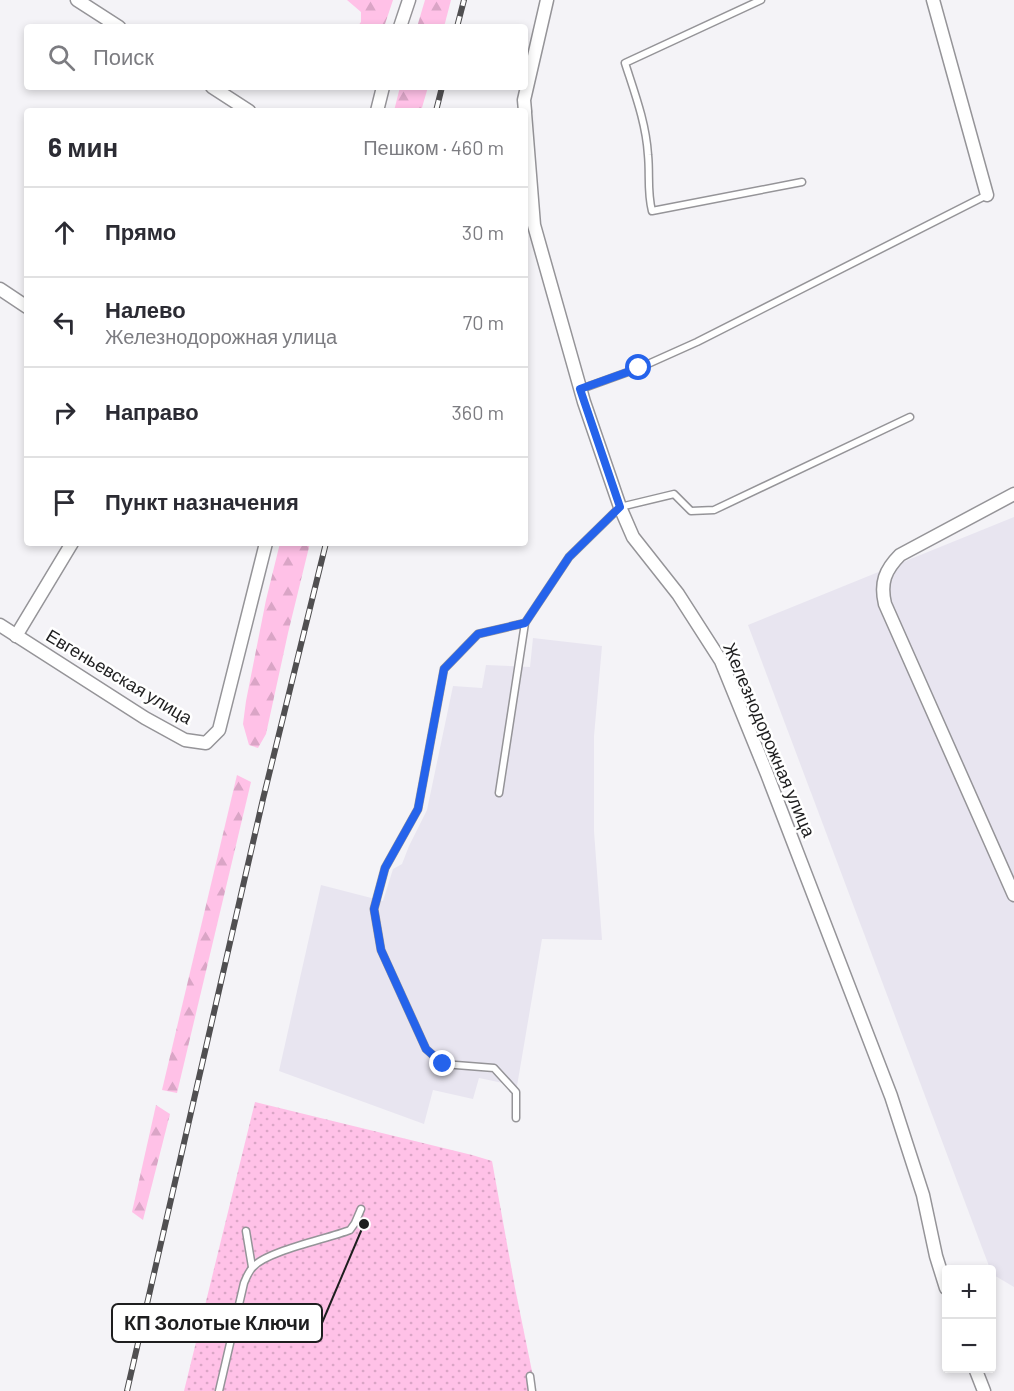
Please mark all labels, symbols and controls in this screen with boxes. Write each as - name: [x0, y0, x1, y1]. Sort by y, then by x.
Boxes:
- search box: [24, 24, 528, 90]
- icon: search: [45, 41, 78, 74]
- text: Поиск: [93, 43, 154, 69]
- text: 6 мин: [48, 131, 118, 162]
- text: Пешком · 460 m: [363, 135, 504, 159]
- icon: ahead: [48, 216, 81, 249]
- text: Прямо: [105, 218, 176, 244]
- text: 30 m: [462, 220, 504, 244]
- text: Налево: [105, 296, 186, 322]
- icon: left: [48, 306, 81, 339]
- text: 70 m: [463, 310, 504, 334]
- text: Железнодорожная улица: [105, 324, 337, 348]
- route start: [625, 354, 651, 380]
- icon: right: [48, 396, 81, 429]
- text: Направо: [105, 398, 199, 424]
- text: 360 m: [452, 400, 504, 424]
- icon: arrive: [48, 486, 81, 519]
- text: Пункт назначения: [105, 488, 299, 514]
- street label: Евгеньевская улица: [42, 624, 197, 729]
- street label: Железнодорожная улица: [719, 639, 821, 841]
- route end: [429, 1050, 455, 1076]
- map controls: [942, 1265, 996, 1373]
- button: +: [942, 1265, 996, 1319]
- callout: КП Золотые Ключи: [112, 1304, 322, 1342]
- text: КП Золотые Ключи: [124, 1310, 310, 1334]
- button: −: [942, 1319, 996, 1373]

